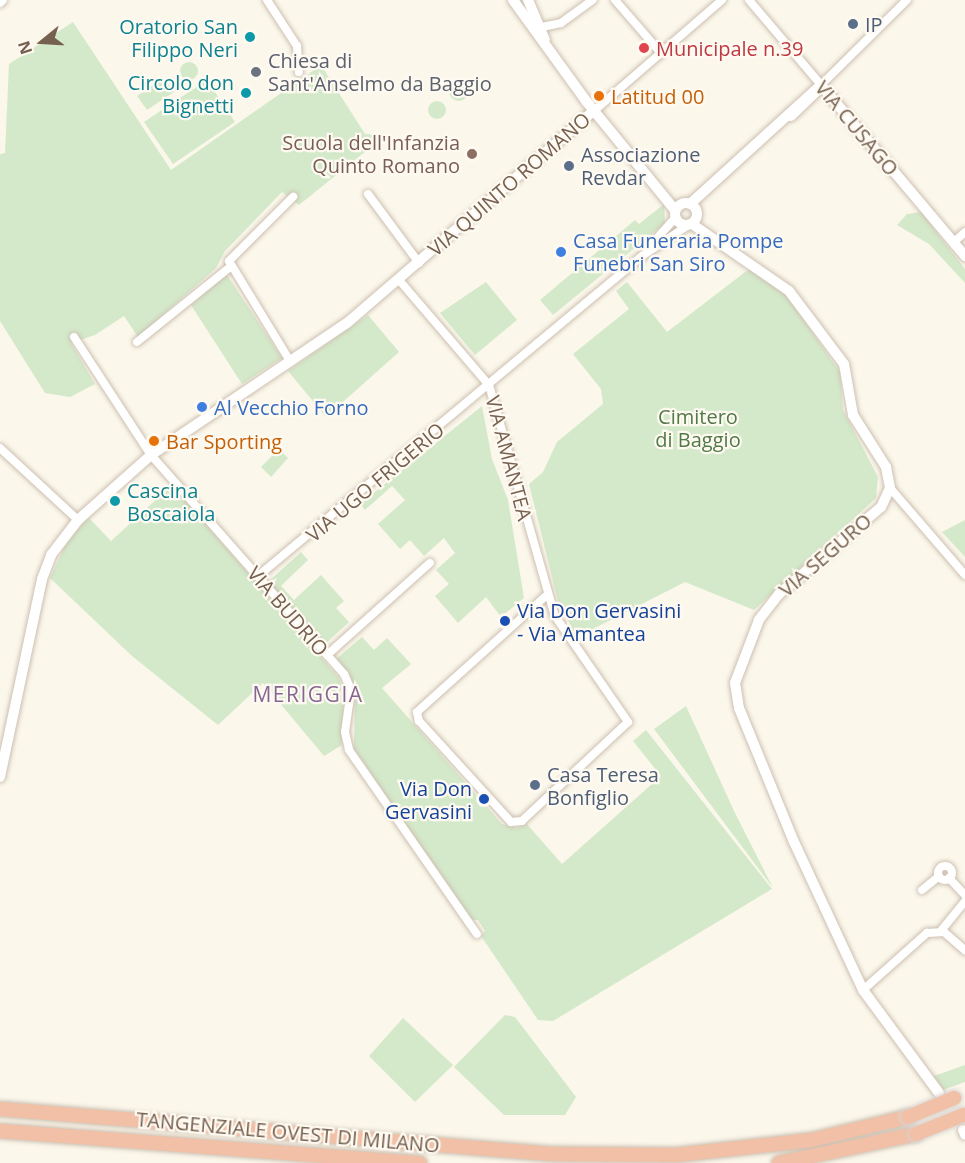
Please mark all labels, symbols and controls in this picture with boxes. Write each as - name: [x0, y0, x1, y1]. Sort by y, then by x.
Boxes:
- north arrow: [12, 12, 72, 72]
- place label: IP: [865, 12, 883, 36]
- place label: Oratorio San Filippo Neri: [119, 14, 238, 61]
- marker: IP: [846, 17, 860, 31]
- marker: Oratorio San Filippo Neri: [243, 30, 257, 44]
- place label: Municipale n.39: [656, 36, 803, 60]
- text: N: [12, 38, 37, 57]
- marker: Municipale n.39: [637, 41, 651, 55]
- place label: Chiesa di Sant'Anselmo da Baggio: [268, 48, 492, 95]
- marker: Chiesa di Sant'Anselmo da Baggio: [249, 65, 263, 79]
- place label: Circolo don Bignetti: [128, 70, 234, 117]
- street label: VIA CUSAGO: [810, 76, 904, 180]
- place label: Latitud 00: [611, 84, 704, 108]
- marker: Circolo don Bignetti: [239, 86, 253, 100]
- marker: Latitud 00: [592, 89, 606, 103]
- street label: VIA QUINTO ROMANO: [423, 107, 595, 261]
- place label: Scuola dell'Infanzia Quinto Romano: [282, 130, 460, 177]
- place label: Associazione Revdar: [581, 142, 700, 189]
- marker: Scuola dell'Infanzia Quinto Romano: [465, 147, 479, 161]
- marker: Associazione Revdar: [562, 159, 576, 173]
- place label: Casa Funeraria Pompe Funebri San Siro: [573, 228, 783, 275]
- marker: Casa Funeraria Pompe Funebri San Siro: [554, 245, 568, 259]
- street label: VIA AMANTEA: [481, 393, 537, 523]
- place label: Al Vecchio Forno: [214, 395, 369, 419]
- marker: Al Vecchio Forno: [195, 400, 209, 414]
- park label: Cimitero di Baggio: [655, 404, 741, 451]
- street label: VIA UGO FRIGERIO: [301, 417, 449, 547]
- place label: Bar Sporting: [166, 429, 282, 453]
- marker: Bar Sporting: [147, 434, 161, 448]
- place label: Cascina Boscaiola: [127, 478, 215, 525]
- marker: Cascina Boscaiola: [108, 494, 122, 508]
- street label: VIA SEGURO: [774, 508, 876, 602]
- street label: VIA BUDRIO: [243, 561, 333, 661]
- place label: Via Don Gervasini - Via Amantea: [517, 598, 681, 645]
- marker: Via Don Gervasini - Via Amantea: [498, 614, 512, 628]
- district label: MERIGGIA: [252, 681, 364, 707]
- place label: Casa Teresa Bonfiglio: [547, 762, 659, 809]
- place label: Via Don Gervasini: [385, 776, 472, 823]
- marker: Casa Teresa Bonfiglio: [528, 778, 542, 792]
- marker: Via Don Gervasini: [477, 792, 491, 806]
- street label: TANGENZIALE OVEST DI MILANO: [135, 1107, 441, 1157]

